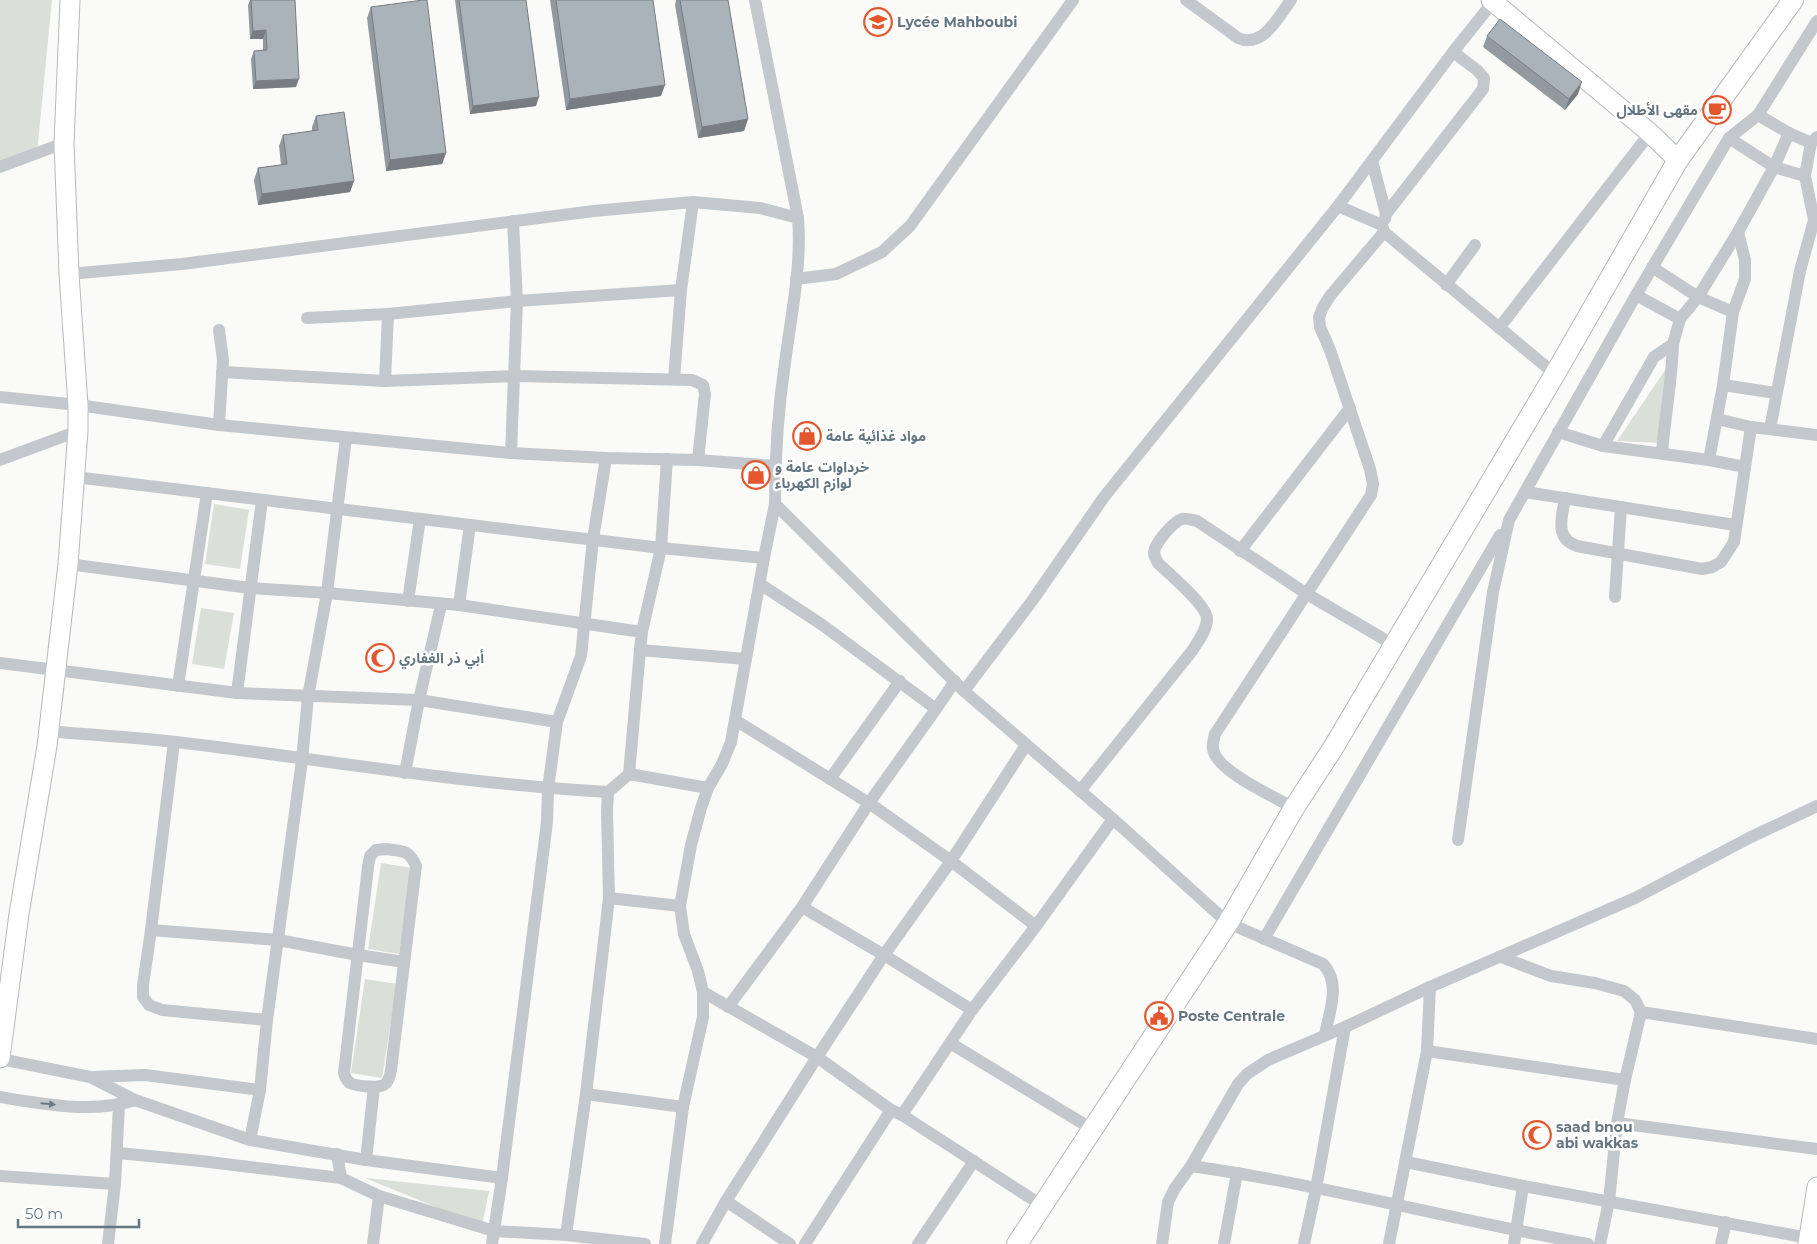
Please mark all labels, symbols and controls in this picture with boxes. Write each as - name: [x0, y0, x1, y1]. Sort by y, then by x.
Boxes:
- school or university icon: Lycée Mahboubi: [863, 7, 893, 37]
- place label: Lycée Mahboubi: [897, 13, 1017, 31]
- cafe icon: مقهى الأطلال: [1702, 95, 1732, 125]
- place label: مقهى الأطلال: [1616, 101, 1698, 119]
- shop icon: مواد غذائية عامة: [792, 421, 822, 451]
- place label: مواد غذائية عامة: [826, 427, 926, 445]
- place label: خرداوات عامة و لوازم الكهرباء: [775, 458, 869, 494]
- shop icon: خرداوات عامة و لوازم الكهرباء: [741, 460, 771, 490]
- mosque icon: أبي ذر الغفاري: [365, 643, 395, 673]
- place label: أبي ذر الغفاري: [399, 649, 484, 669]
- public building icon: Poste Centrale: [1144, 1001, 1174, 1031]
- place label: Poste Centrale: [1178, 1007, 1285, 1025]
- one-way arrow: [41, 1100, 57, 1108]
- place label: saad bnou abi wakkas: [1556, 1118, 1639, 1152]
- mosque icon: saad bnou abi wakkas: [1522, 1120, 1552, 1150]
- scale bar: [18, 1196, 139, 1228]
- text: 50 m: [25, 1204, 63, 1223]

